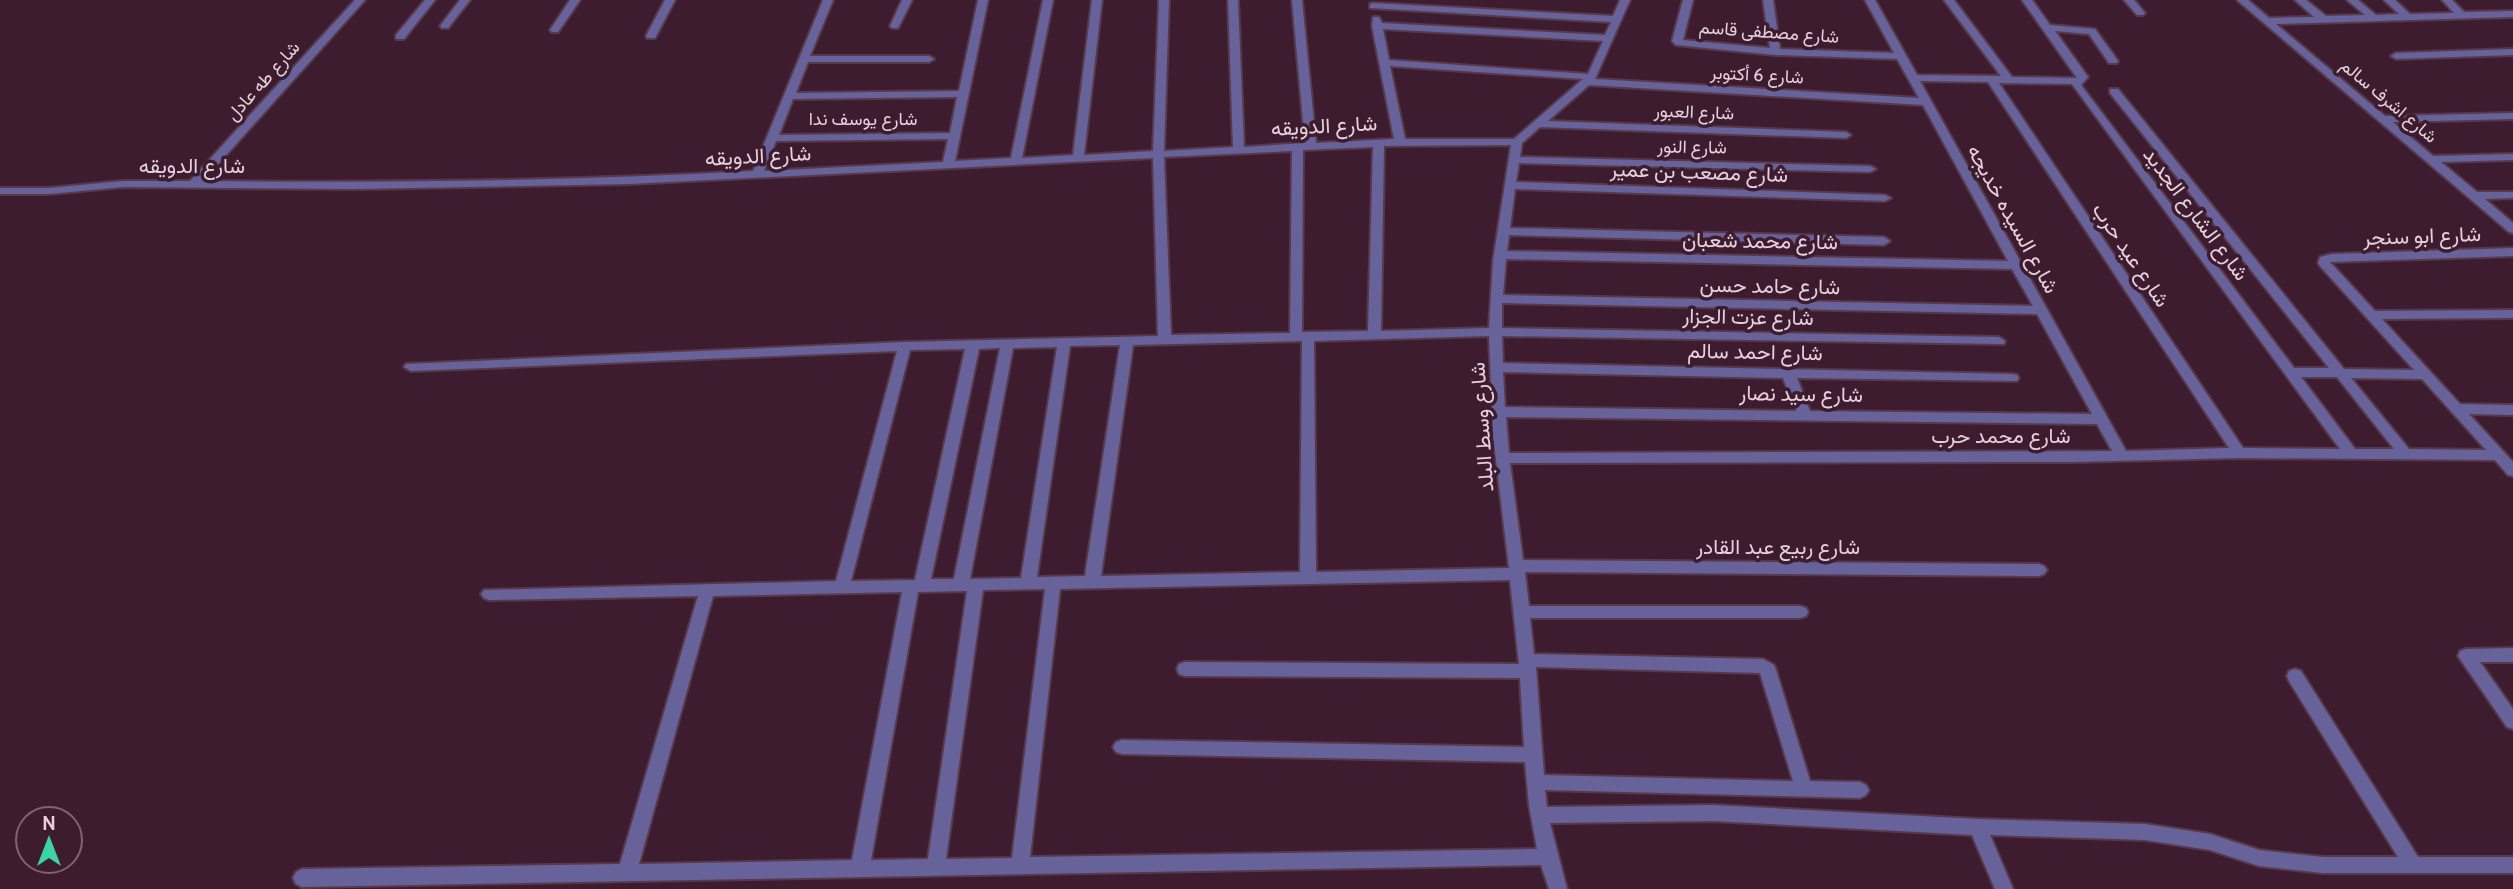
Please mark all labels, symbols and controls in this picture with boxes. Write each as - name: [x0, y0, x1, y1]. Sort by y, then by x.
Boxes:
- street label: شارع مصطفى قاسم: [1698, 16, 1840, 49]
- street label: شارع طه عادل: [222, 37, 305, 126]
- street label: شارع اشرف سالم: [2336, 54, 2442, 149]
- street label: شارع 6 أكتوبر: [1709, 62, 1804, 89]
- street label: شارع العبور: [1652, 100, 1735, 125]
- street label: شارع يوسف ندا: [809, 108, 917, 131]
- street label: شارع الدويقه: [1270, 110, 1378, 143]
- street label: شارع النور: [1656, 135, 1727, 160]
- street label: شارع الدويقه: [704, 140, 812, 173]
- street label: شارع السيده خديجه: [1961, 140, 2065, 298]
- street label: شارع الشارع الجديد: [2137, 142, 2255, 286]
- street label: شارع الدويقه: [139, 153, 245, 180]
- street label: شارع مصعب بن عمير: [1609, 156, 1788, 189]
- street label: شارع عيد حرب: [2086, 198, 2175, 313]
- street label: شارع ابو سنجر: [2362, 221, 2482, 252]
- street label: شارع محمد شعبان: [1682, 227, 1838, 256]
- street label: شارع حامد حسن: [1699, 272, 1840, 301]
- street label: شارع عزت الجزار: [1681, 303, 1814, 332]
- street label: شارع احمد سالم: [1687, 338, 1823, 367]
- street label: شارع وسط البلد: [1465, 361, 1500, 493]
- street label: شارع سيد نصار: [1738, 380, 1863, 409]
- street label: شارع محمد حرب: [1931, 423, 2071, 450]
- street label: شارع ربيع عبد القادر: [1695, 534, 1860, 561]
- north arrow: [14, 805, 84, 875]
- text: N: [42, 812, 56, 835]

